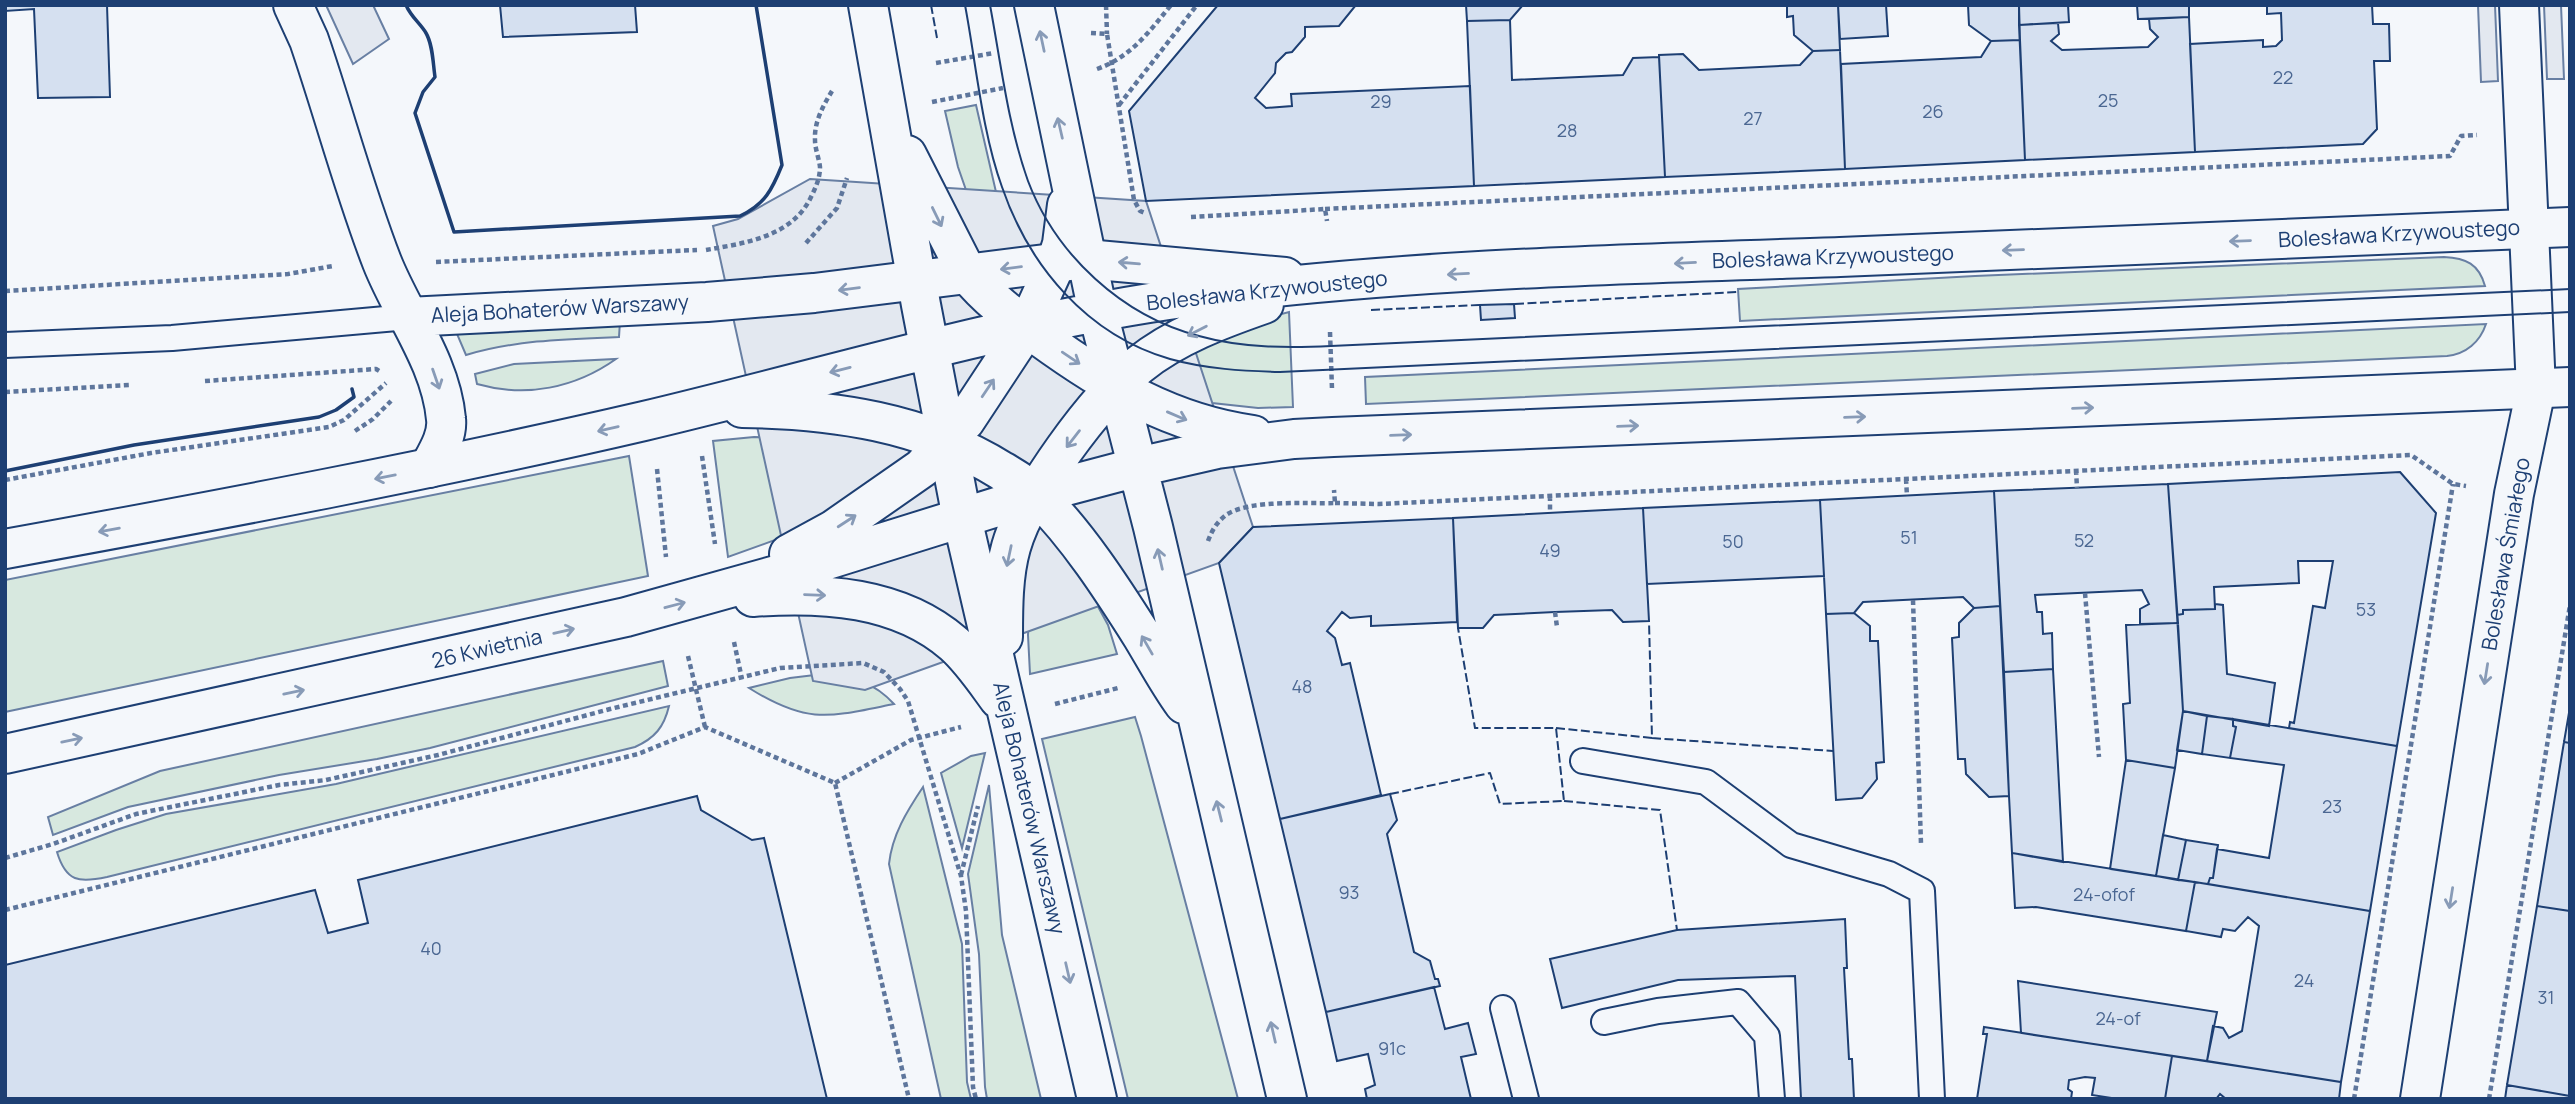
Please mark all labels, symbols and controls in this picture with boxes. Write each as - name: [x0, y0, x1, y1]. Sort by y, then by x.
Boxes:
- one-way arrow: [1034, 30, 1048, 53]
- house number: 22: [2273, 65, 2293, 89]
- house number: 25: [2098, 88, 2118, 112]
- house number: 29: [1370, 89, 1392, 113]
- house number: 26: [1922, 99, 1944, 123]
- house number: 27: [1743, 106, 1763, 130]
- one-way arrow: [1053, 117, 1066, 140]
- house number: 28: [1557, 118, 1577, 142]
- one-way arrow: [931, 206, 945, 227]
- street label: Bolesława Krzywoustego: [2277, 213, 2521, 253]
- one-way arrow: [2229, 235, 2252, 248]
- street label: Bolesława Krzywoustego: [1711, 238, 1954, 274]
- one-way arrow: [2001, 244, 2024, 257]
- one-way arrow: [1118, 256, 1140, 269]
- one-way arrow: [1674, 256, 1697, 269]
- one-way arrow: [1000, 261, 1023, 274]
- street label: Bolesława Krzywoustego: [1145, 263, 1389, 317]
- one-way arrow: [1447, 267, 1470, 280]
- one-way arrow: [839, 282, 861, 295]
- street label: Aleja Bohaterów Warszawy: [430, 287, 690, 329]
- one-way arrow: [1187, 325, 1208, 339]
- one-way arrow: [1060, 352, 1080, 366]
- one-way arrow: [829, 364, 852, 377]
- one-way arrow: [431, 368, 443, 390]
- one-way arrow: [981, 378, 995, 398]
- one-way arrow: [2071, 402, 2094, 415]
- one-way arrow: [1166, 411, 1187, 424]
- one-way arrow: [1844, 411, 1867, 424]
- one-way arrow: [1616, 419, 1639, 432]
- one-way arrow: [597, 423, 620, 436]
- one-way arrow: [1389, 428, 1412, 441]
- one-way arrow: [1066, 429, 1081, 447]
- street label: Bolesława Śmiałego: [2474, 455, 2536, 653]
- one-way arrow: [374, 470, 397, 484]
- one-way arrow: [836, 514, 856, 528]
- one-way arrow: [98, 524, 121, 538]
- house number: 51: [1900, 525, 1918, 549]
- house number: 52: [2074, 528, 2094, 552]
- house number: 50: [1722, 529, 1744, 553]
- house number: 49: [1539, 538, 1561, 562]
- one-way arrow: [1002, 544, 1016, 567]
- one-way arrow: [1153, 548, 1167, 571]
- one-way arrow: [803, 588, 826, 602]
- one-way arrow: [664, 597, 686, 610]
- house number: 53: [2356, 597, 2376, 621]
- street label: 26 Kwietnia: [429, 622, 545, 674]
- one-way arrow: [552, 624, 575, 638]
- one-way arrow: [1140, 635, 1153, 656]
- one-way arrow: [2479, 662, 2492, 685]
- house number: 48: [1291, 674, 1313, 698]
- street label: Aleja Bohaterów Warszawy: [987, 679, 1073, 937]
- one-way arrow: [282, 685, 305, 698]
- one-way arrow: [60, 733, 83, 747]
- house number: 23: [2322, 794, 2342, 818]
- one-way arrow: [1212, 800, 1225, 823]
- house number: 93: [1338, 880, 1360, 904]
- house number: 24-ofof: [2073, 882, 2135, 906]
- one-way arrow: [2444, 886, 2457, 909]
- house number: 40: [420, 936, 442, 960]
- one-way arrow: [1061, 961, 1075, 984]
- house number: 24: [2294, 968, 2314, 992]
- house number: 31: [2538, 985, 2554, 1009]
- house number: 24-of: [2095, 1006, 2141, 1030]
- one-way arrow: [1265, 1021, 1279, 1044]
- house number: 91c: [1378, 1036, 1406, 1060]

